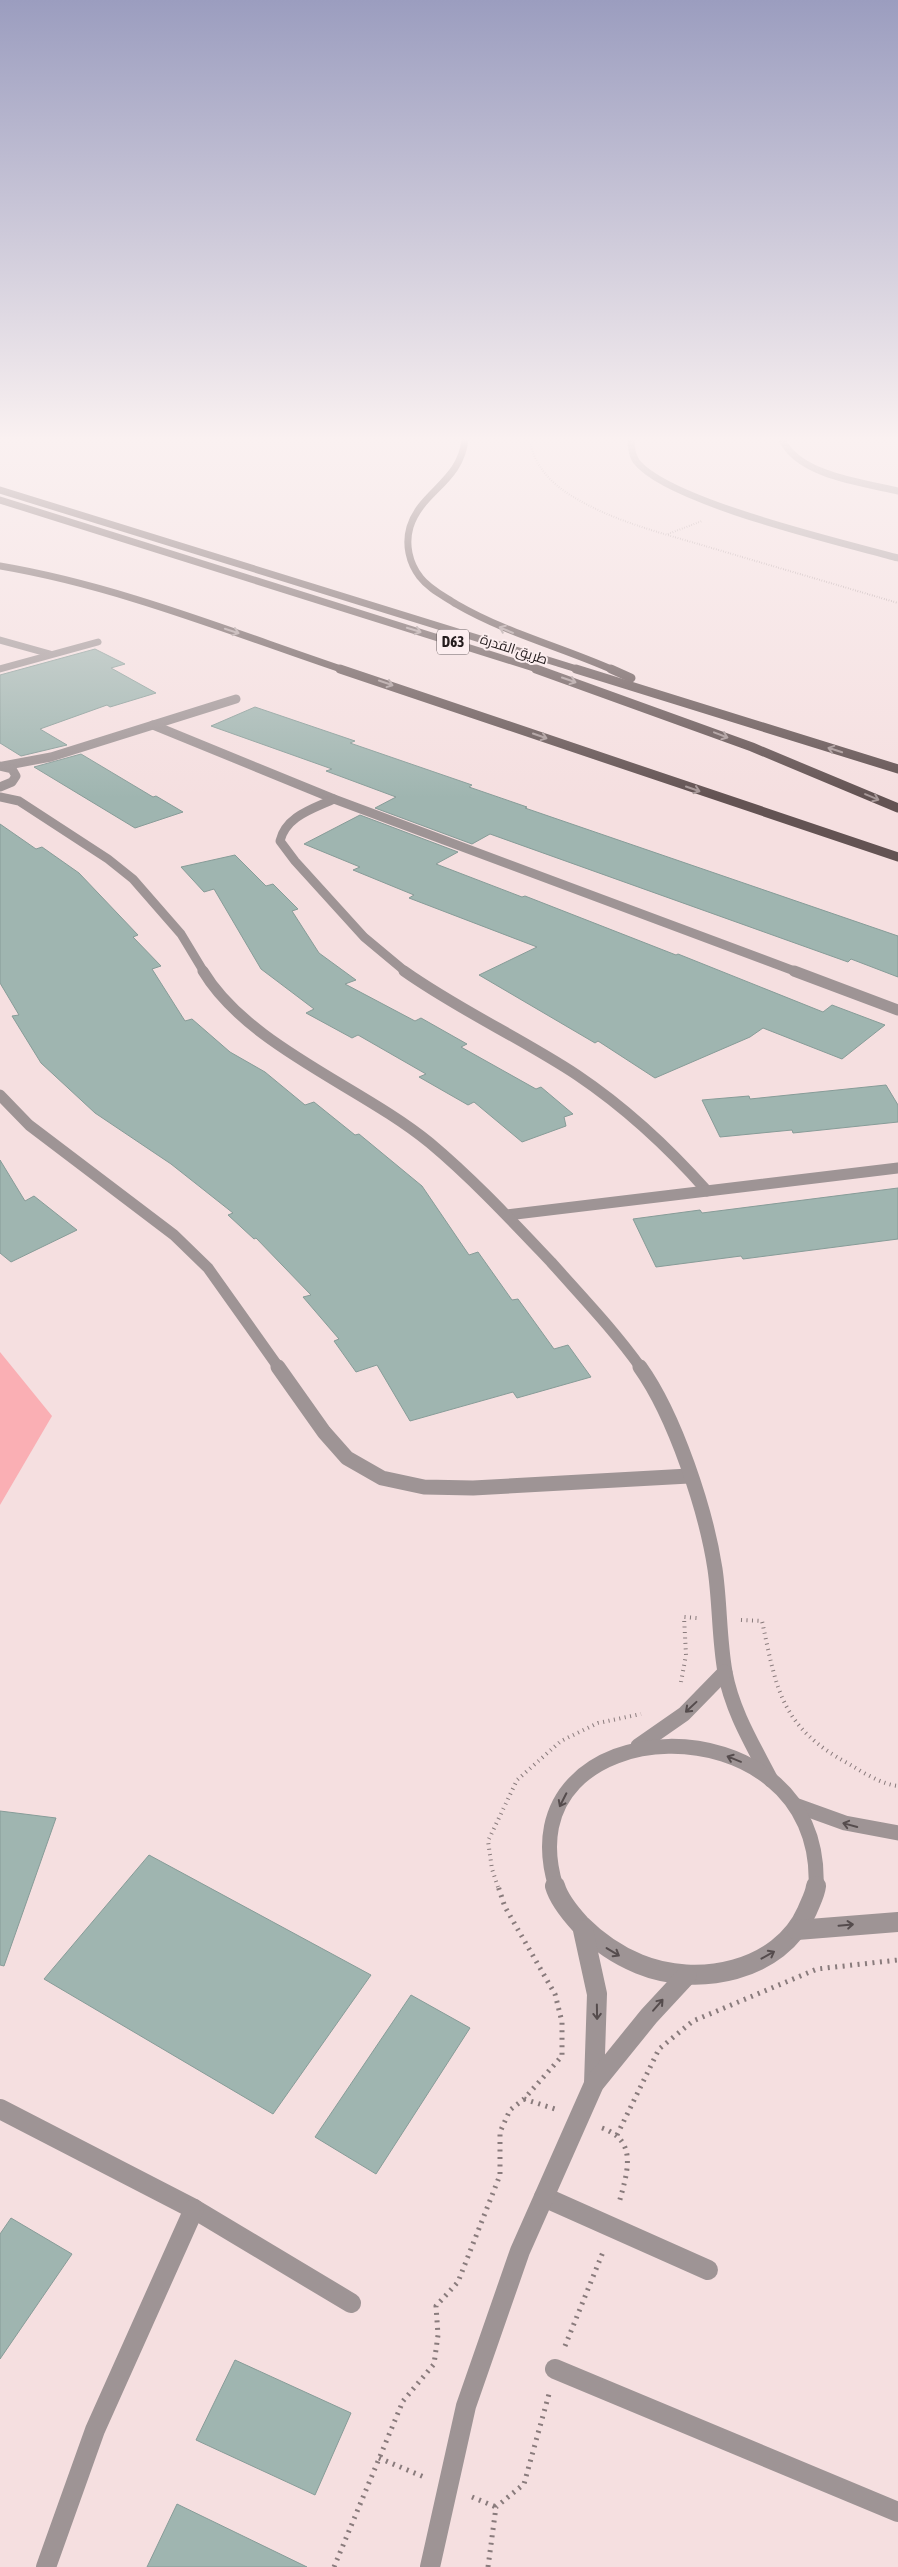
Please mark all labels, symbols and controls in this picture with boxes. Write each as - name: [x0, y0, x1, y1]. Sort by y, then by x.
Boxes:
- one-way arrow: [499, 625, 514, 635]
- one-way arrow: [405, 626, 421, 635]
- one-way arrow: [224, 627, 239, 636]
- road number: D63: [437, 630, 469, 654]
- street label: طريق القدرة: [478, 631, 550, 668]
- one-way arrow: [560, 675, 576, 685]
- one-way arrow: [378, 679, 393, 688]
- one-way arrow: [531, 731, 547, 741]
- one-way arrow: [713, 731, 728, 740]
- one-way arrow: [827, 745, 843, 754]
- one-way arrow: [685, 785, 700, 794]
- one-way arrow: [864, 792, 879, 802]
- one-way arrow: [685, 1702, 698, 1713]
- one-way arrow: [727, 1754, 742, 1763]
- one-way arrow: [558, 1792, 567, 1807]
- one-way arrow: [843, 1820, 859, 1829]
- one-way arrow: [837, 1920, 853, 1930]
- one-way arrow: [606, 1947, 620, 1957]
- one-way arrow: [760, 1950, 775, 1959]
- one-way arrow: [653, 1999, 664, 2012]
- one-way arrow: [592, 2004, 602, 2020]

